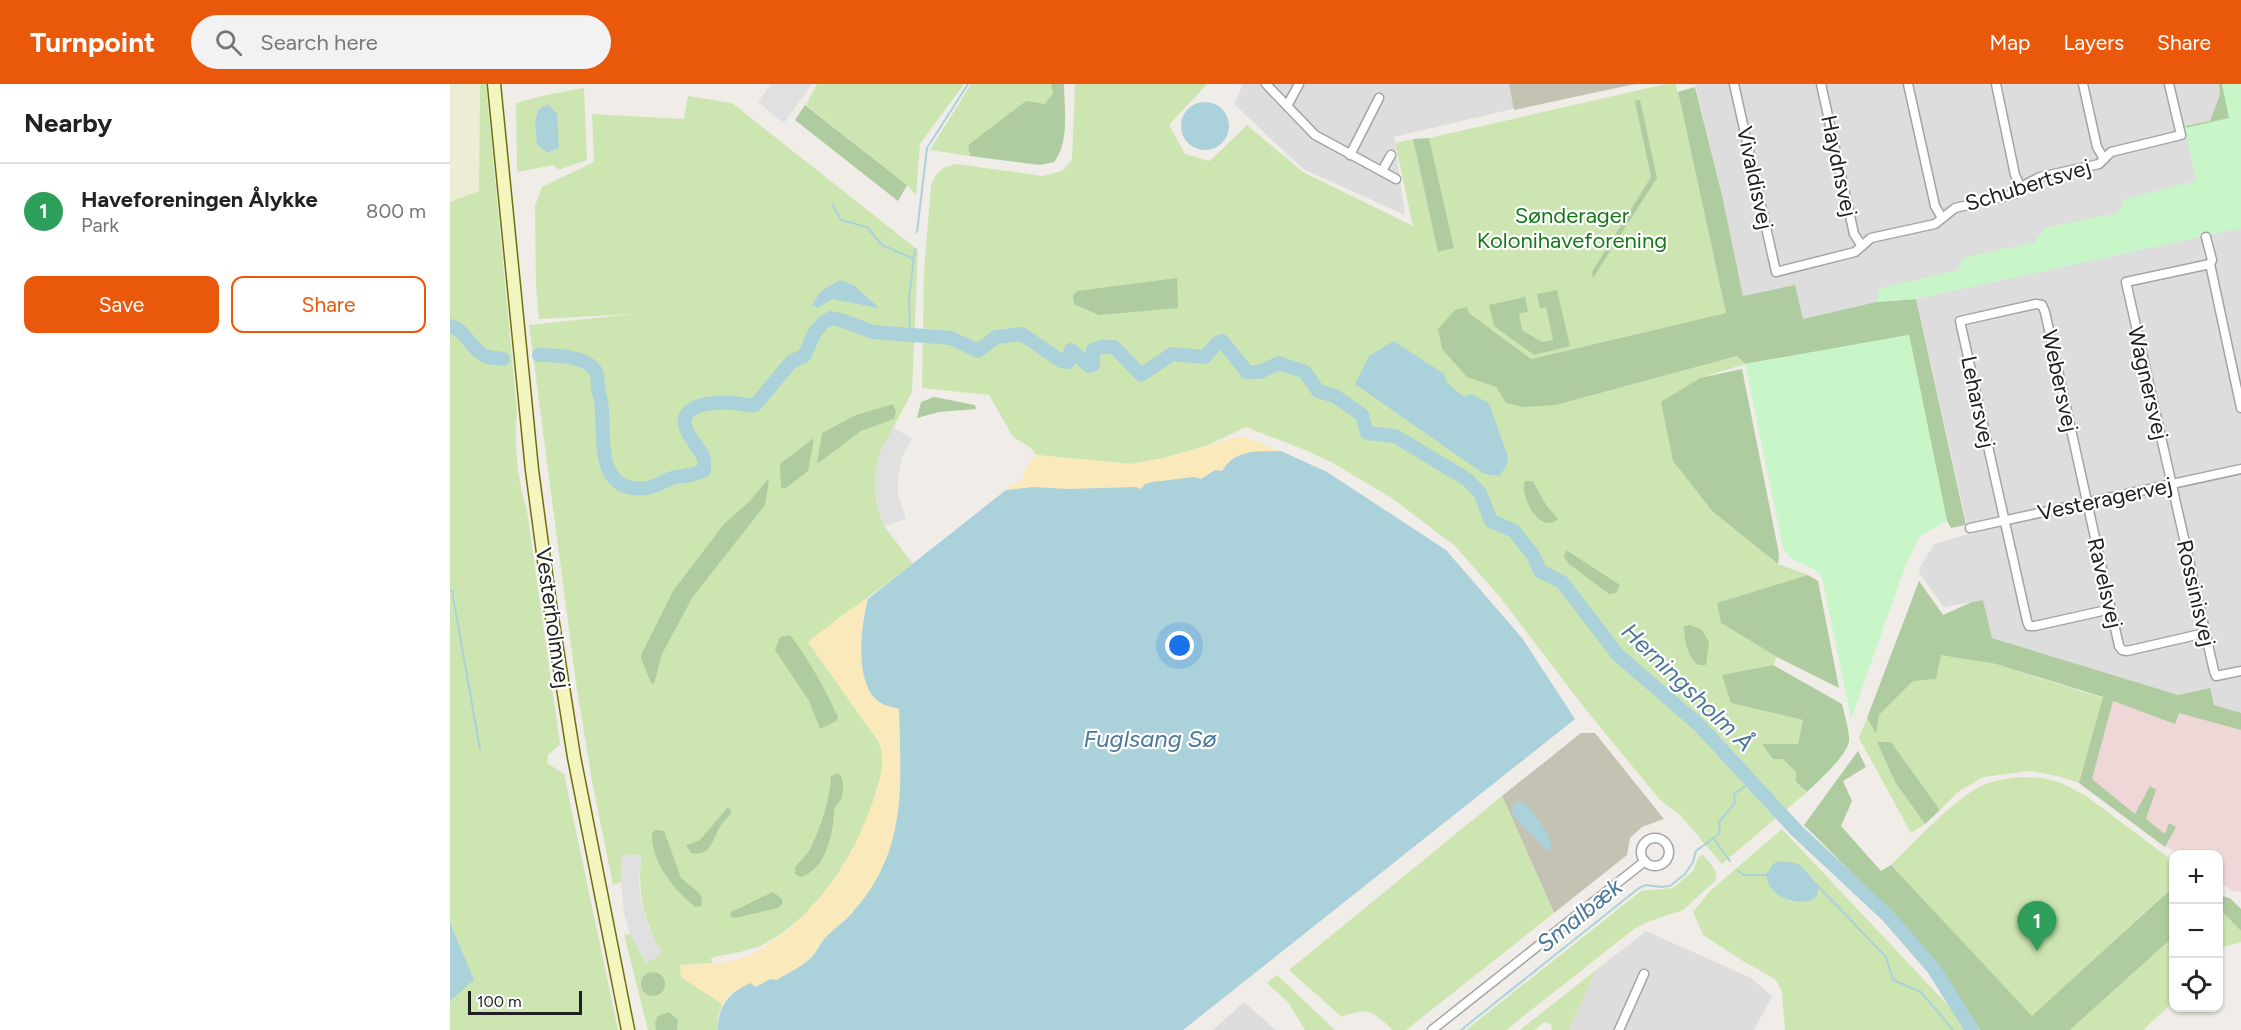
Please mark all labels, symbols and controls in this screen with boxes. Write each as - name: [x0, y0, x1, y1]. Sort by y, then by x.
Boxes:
- search box: [191, 15, 611, 69]
- text: Turnpoint: [30, 25, 155, 59]
- icon: search: [212, 26, 245, 59]
- text: Search here: [260, 29, 378, 56]
- text: Map: [1990, 30, 2030, 55]
- text: Layers: [2063, 30, 2124, 55]
- text: Share: [2157, 30, 2211, 55]
- text: Nearby: [24, 107, 112, 139]
- street label: Haydnsvej: [1815, 113, 1863, 219]
- street label: Vivaldisvej: [1731, 124, 1779, 232]
- street label: Schubertsvej: [1962, 153, 2094, 217]
- text: Haveforeningen Ålykke: [81, 186, 318, 213]
- text: 1: [39, 199, 48, 223]
- text: 800 m: [366, 199, 426, 223]
- park label: Sønderager Kolonihaveforening: [1477, 202, 1667, 254]
- text: Park: [81, 213, 119, 237]
- button: Save: [24, 276, 219, 333]
- button: Share: [231, 276, 426, 333]
- street label: Wagnersvej: [2122, 324, 2174, 442]
- street label: Webersvej: [2036, 327, 2084, 435]
- street label: Leharsvej: [1955, 353, 2001, 451]
- street label: Vesteragervej: [2035, 472, 2175, 526]
- street label: Ravelsvej: [2081, 535, 2129, 631]
- street label: Rossinisvej: [2171, 537, 2221, 649]
- street label: Vesterholmvej: [530, 546, 576, 690]
- water label: Herningsholm Å: [1616, 617, 1760, 757]
- your location: [1165, 631, 1194, 660]
- water label: Fuglsang Sø: [1083, 724, 1217, 753]
- map controls: [2169, 850, 2223, 1012]
- button: +: [2169, 850, 2223, 904]
- water label: Smalbæk: [1530, 871, 1629, 958]
- pin: 1: [2018, 902, 2056, 951]
- button: −: [2169, 904, 2223, 958]
- button: locate: [2169, 958, 2223, 1012]
- scale bar: [468, 988, 582, 1016]
- text: 100 m: [477, 992, 522, 1011]

